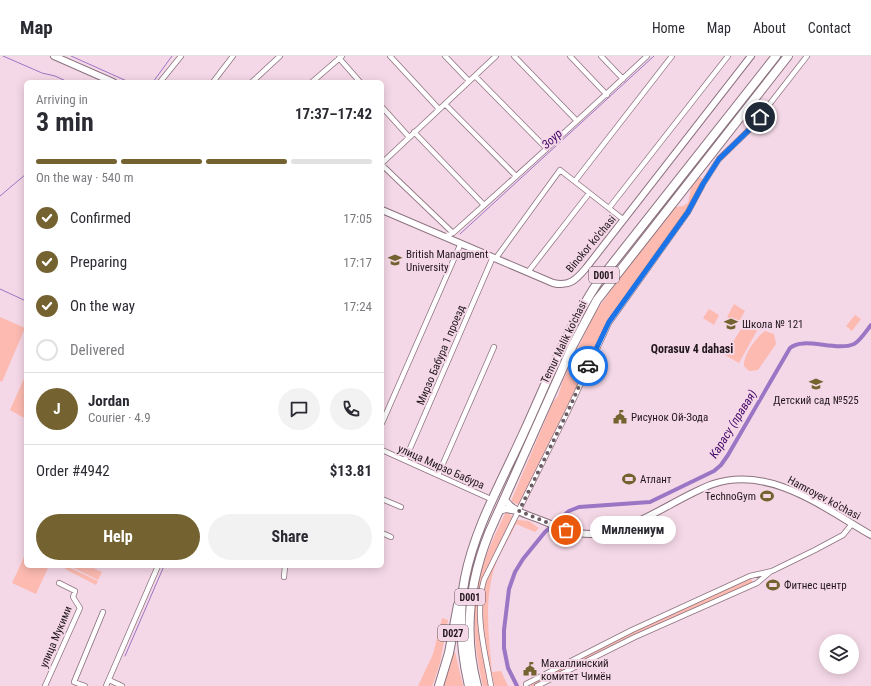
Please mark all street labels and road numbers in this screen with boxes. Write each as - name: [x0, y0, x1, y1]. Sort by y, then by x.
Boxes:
- street label: Binokor ko'chasi: [563, 213, 619, 275]
- road number: D001: [589, 267, 619, 283]
- street label: Temur Malik ko'chasi: [538, 298, 590, 386]
- street label: Мирзо Бабура 1 проезд: [414, 303, 468, 407]
- street label: улица Мирзо Бабура: [396, 442, 486, 492]
- street label: Hamroyev ko'chasi: [785, 473, 863, 523]
- road number: D001: [455, 589, 485, 605]
- street label: улица Мукими: [37, 604, 75, 670]
- road number: D027: [438, 625, 468, 641]

